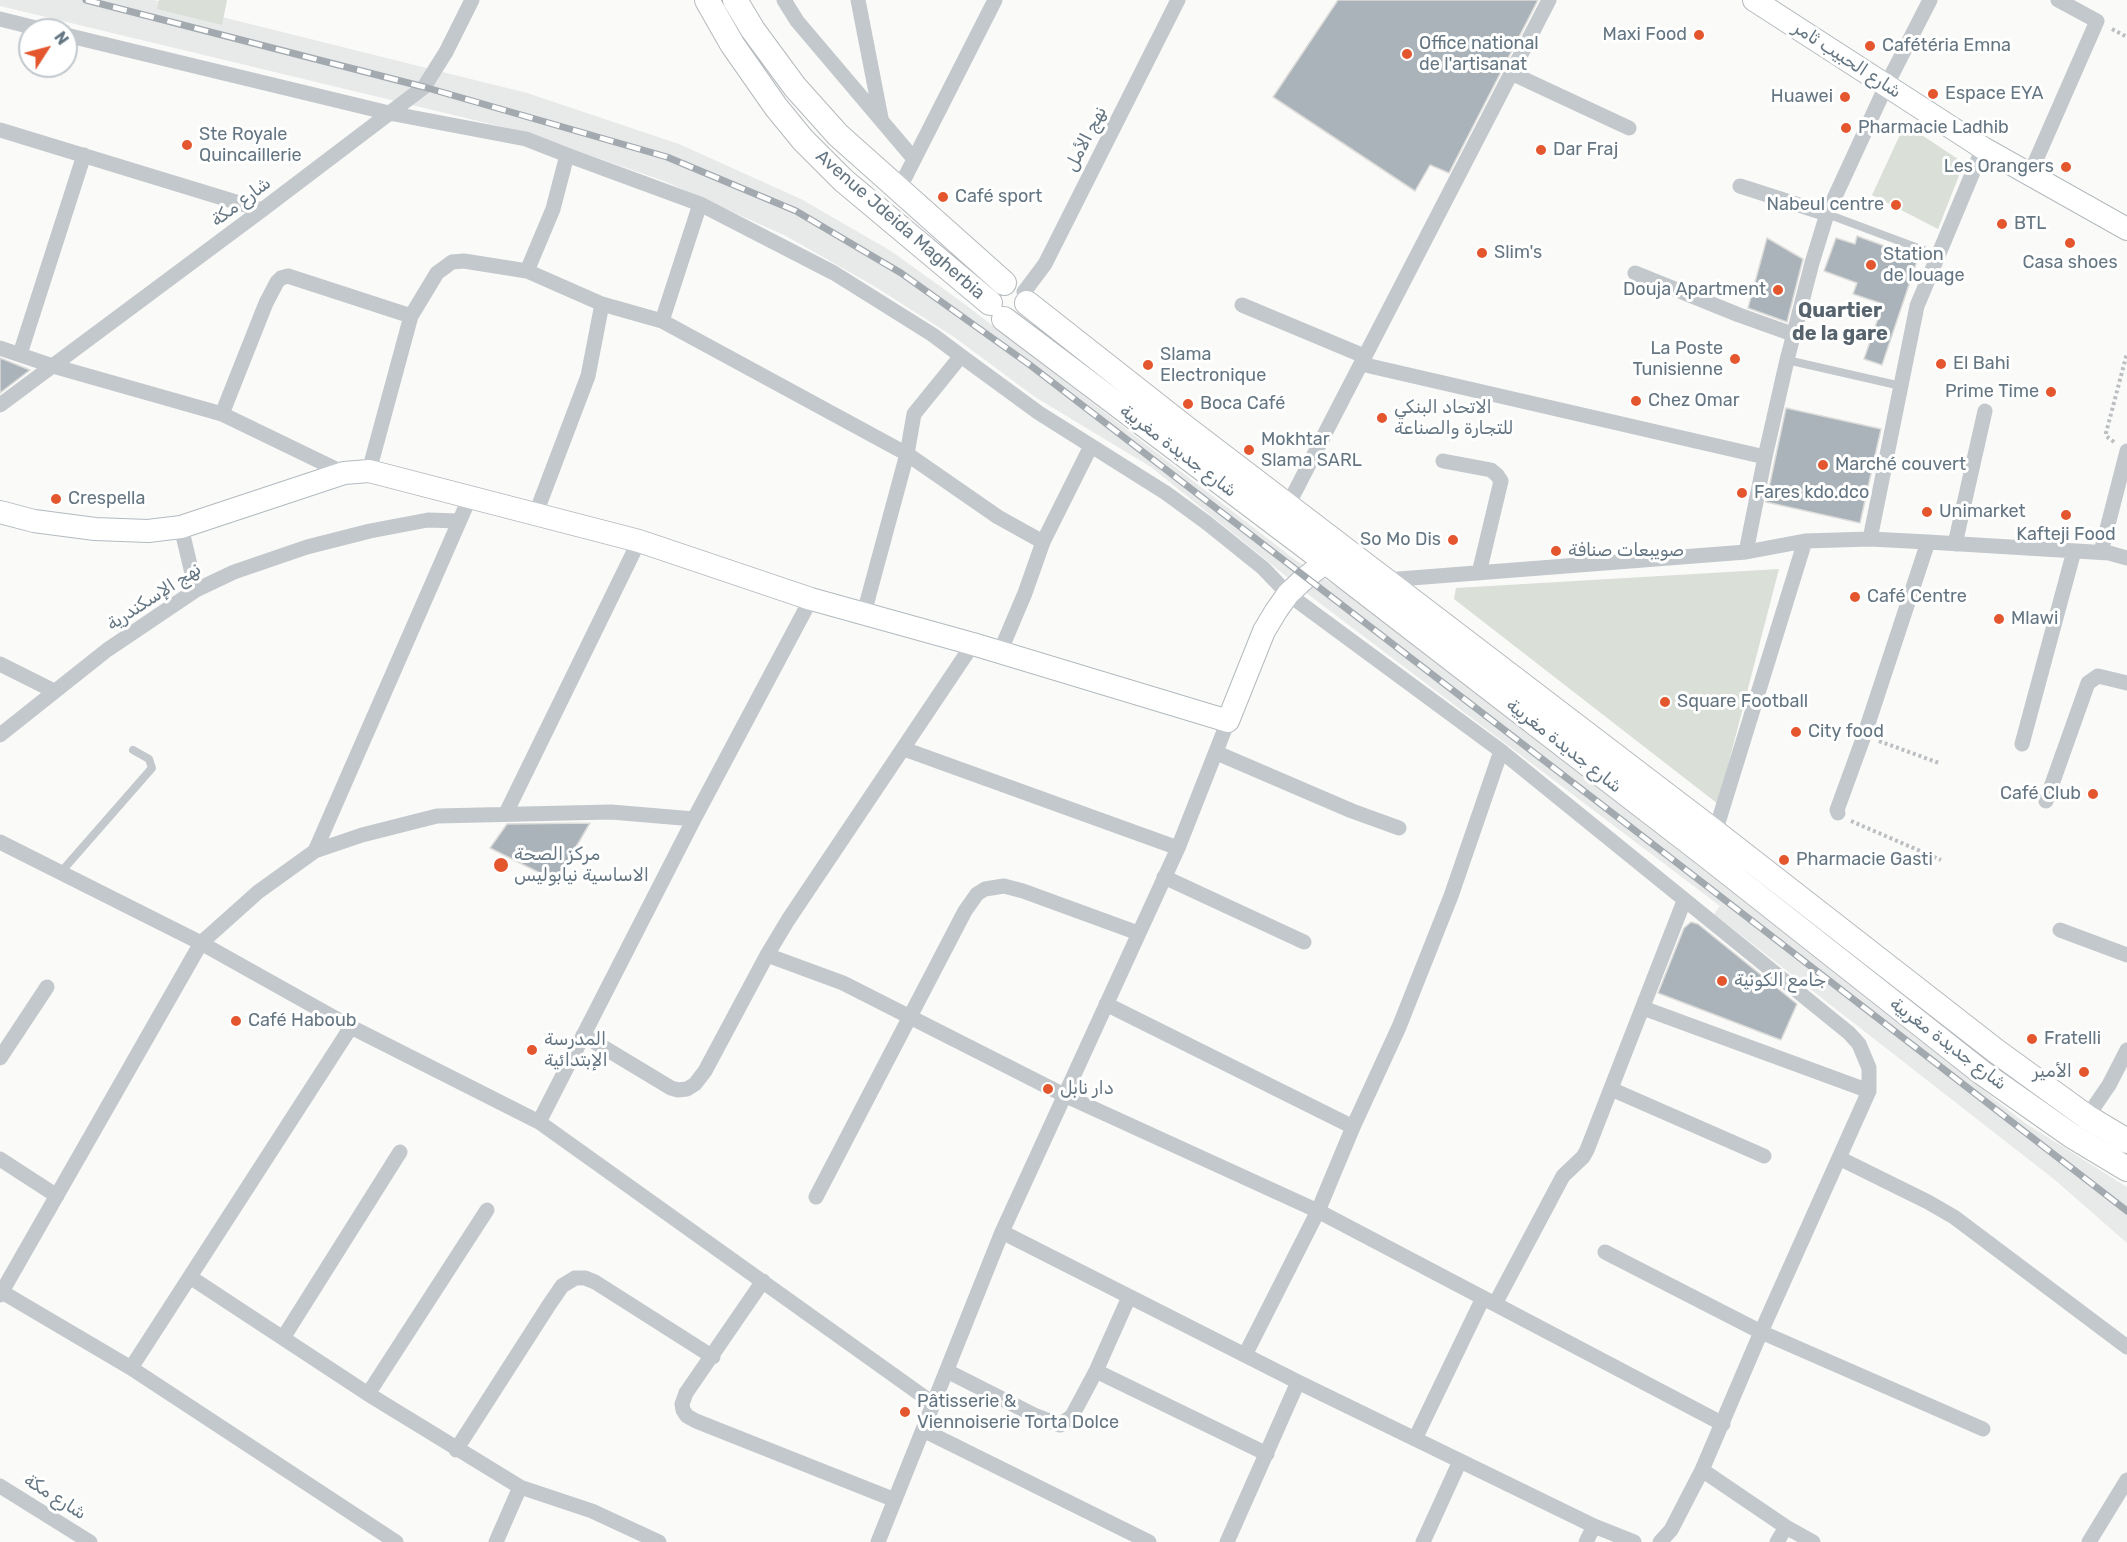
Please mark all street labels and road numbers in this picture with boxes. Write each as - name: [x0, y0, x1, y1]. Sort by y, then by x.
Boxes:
- street label: شارع الحبيب ثامر: [1789, 17, 1905, 103]
- street label: نهج الأمل: [1060, 103, 1112, 175]
- street label: Avenue Jdeida Magherbia: [811, 146, 989, 304]
- street label: شارع مكة: [207, 172, 275, 232]
- street label: شارع جديدة مغربية: [1115, 400, 1241, 502]
- street label: نهج الإسكندرية: [103, 558, 205, 636]
- street label: شارع جديدة مغربية: [1502, 694, 1626, 798]
- street label: شارع جديدة مغربية: [1885, 993, 2011, 1095]
- street label: شارع مكة: [20, 1469, 90, 1525]

